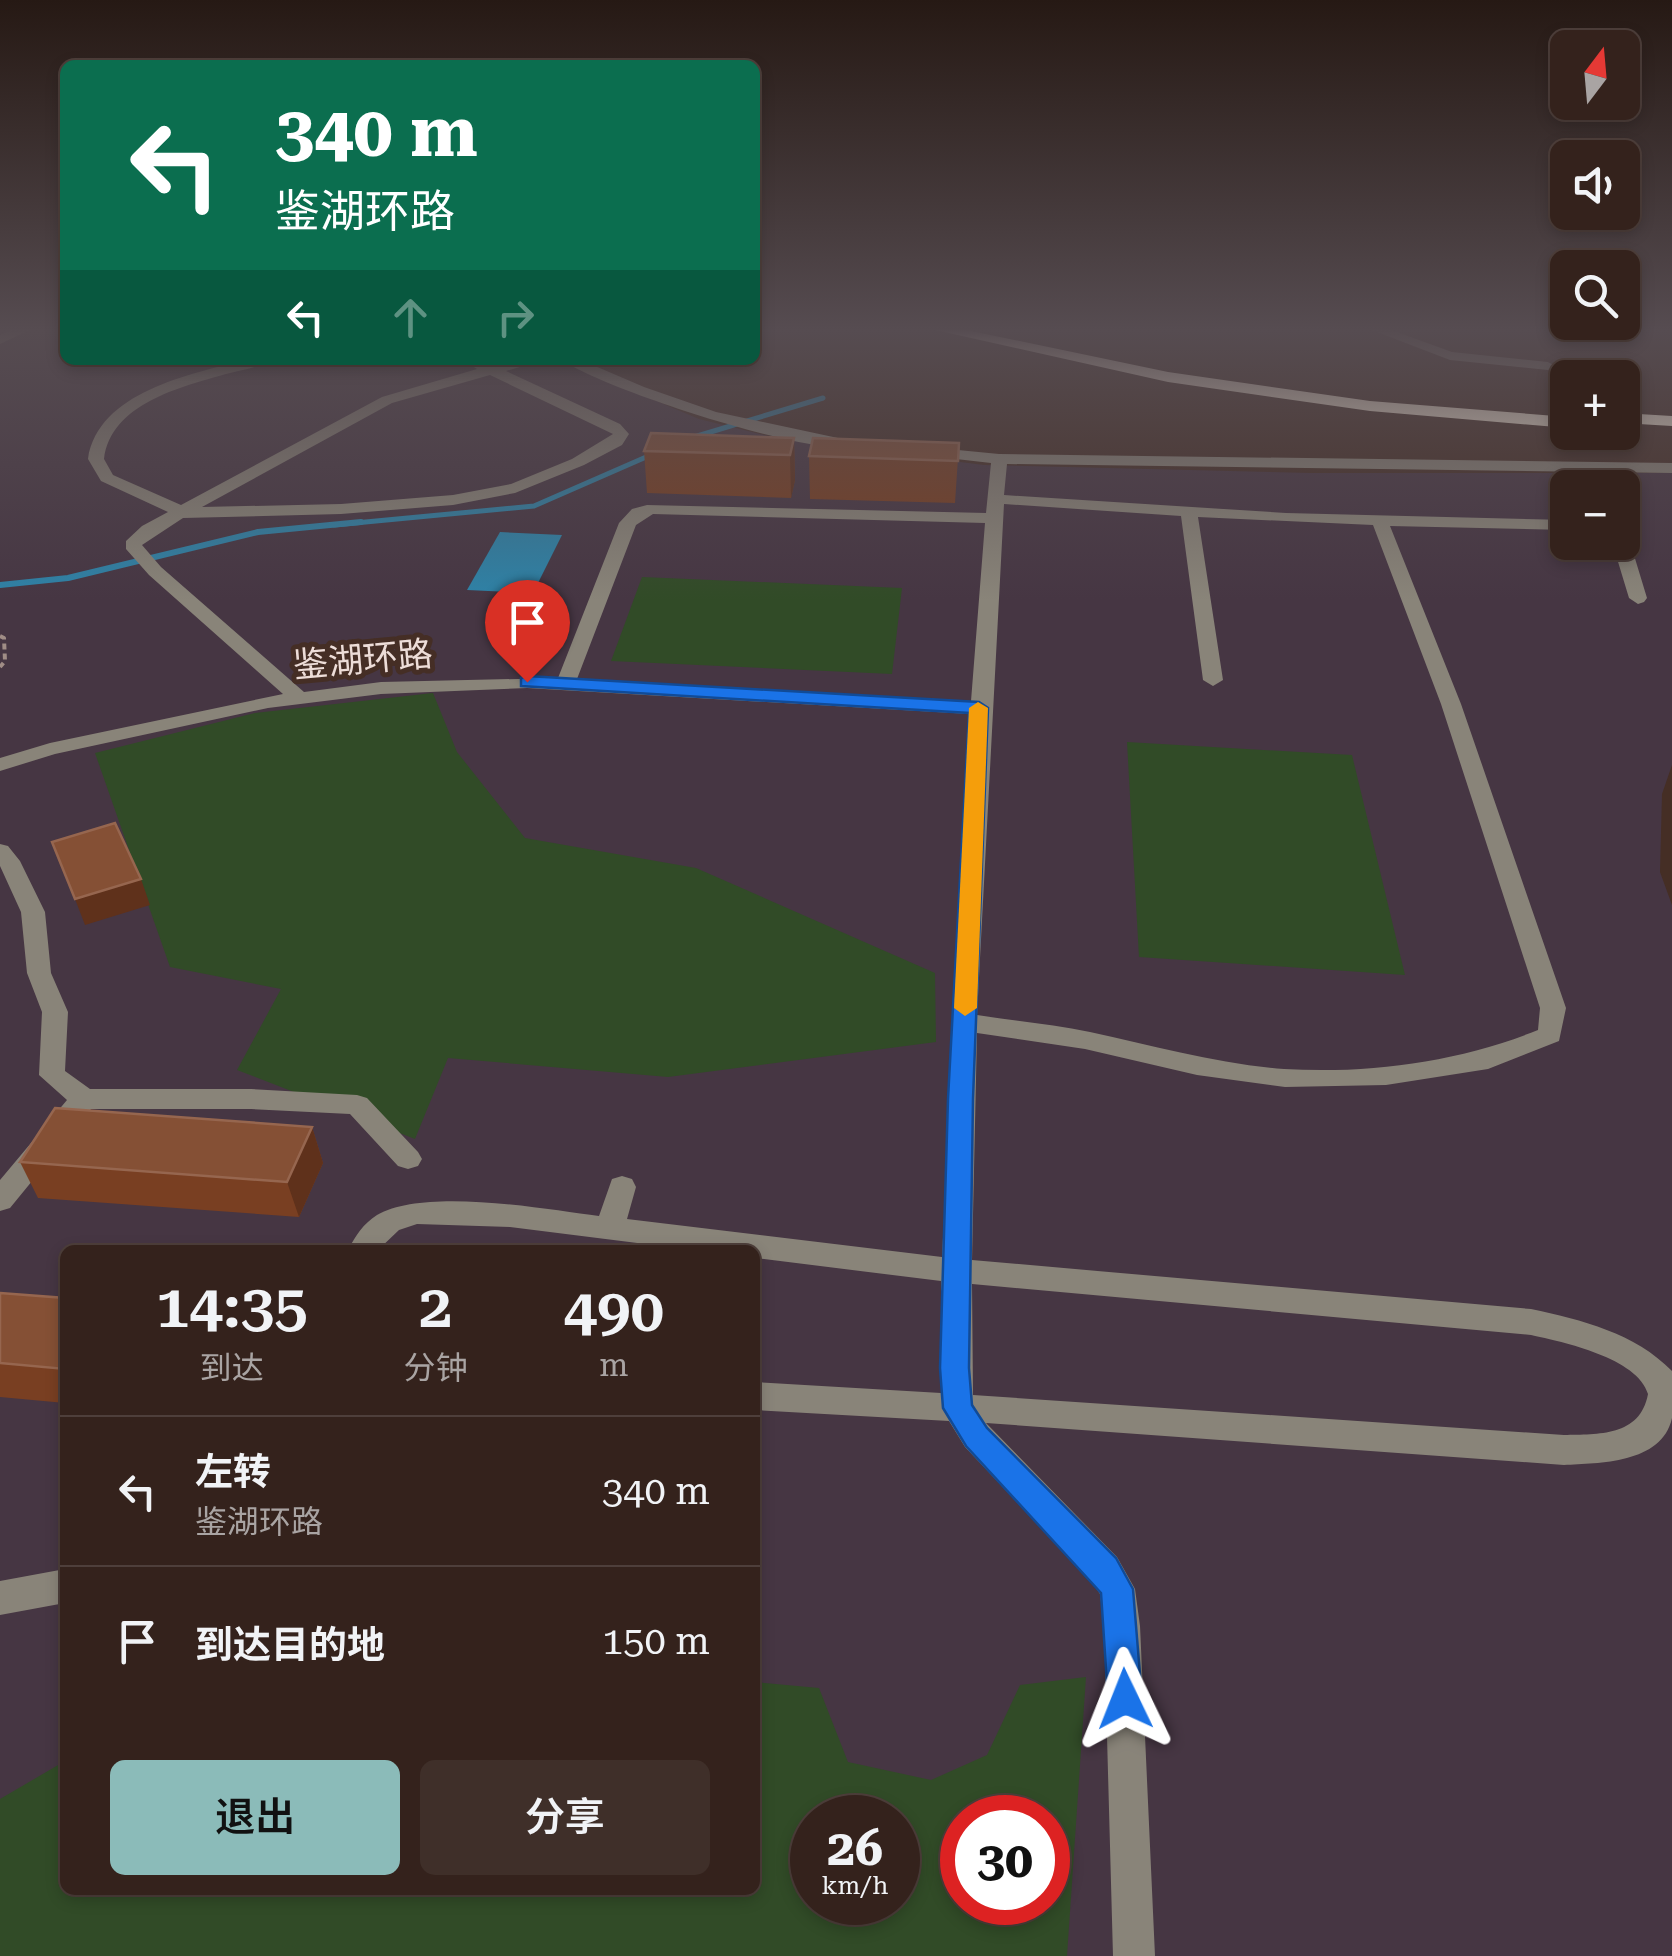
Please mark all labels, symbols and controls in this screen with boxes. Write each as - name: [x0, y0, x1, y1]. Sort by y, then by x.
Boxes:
- north arrow: [1550, 30, 1640, 120]
- map controls: [1550, 30, 1640, 560]
- text: 340 m: [275, 91, 478, 173]
- icon: left: [110, 100, 240, 230]
- button: sound: [1550, 140, 1640, 230]
- text: 鉴湖环路: [275, 185, 455, 238]
- button: search: [1550, 250, 1640, 340]
- icon: left: [278, 290, 333, 345]
- icon: ahead: [383, 290, 438, 345]
- icon: right: [488, 290, 543, 345]
- button: +: [1550, 360, 1640, 450]
- button: −: [1550, 470, 1640, 560]
- pin: [485, 580, 570, 683]
- icon: arrive: [500, 595, 555, 650]
- street label: 鉴湖环路: [291, 633, 435, 687]
- text: 14:35: [156, 1271, 308, 1342]
- text: 2: [419, 1271, 452, 1342]
- text: 490: [563, 1275, 664, 1346]
- text: m: [599, 1346, 628, 1384]
- text: 到达: [200, 1349, 264, 1387]
- text: 分钟: [404, 1349, 468, 1387]
- text: 左转: [195, 1450, 271, 1494]
- icon: left: [110, 1464, 165, 1519]
- text: 340 m: [602, 1469, 710, 1513]
- text: 鉴湖环路: [195, 1503, 323, 1541]
- icon: arrive: [110, 1614, 165, 1669]
- text: 150 m: [602, 1619, 710, 1663]
- text: 到达目的地: [195, 1623, 385, 1667]
- position arrow: [1073, 1647, 1177, 1751]
- button: 退出: [110, 1760, 400, 1875]
- button: 分享: [420, 1760, 710, 1875]
- speed limit sign: 30: [940, 1795, 1070, 1925]
- text: 26: [827, 1819, 883, 1877]
- text: km/h: [822, 1871, 888, 1900]

